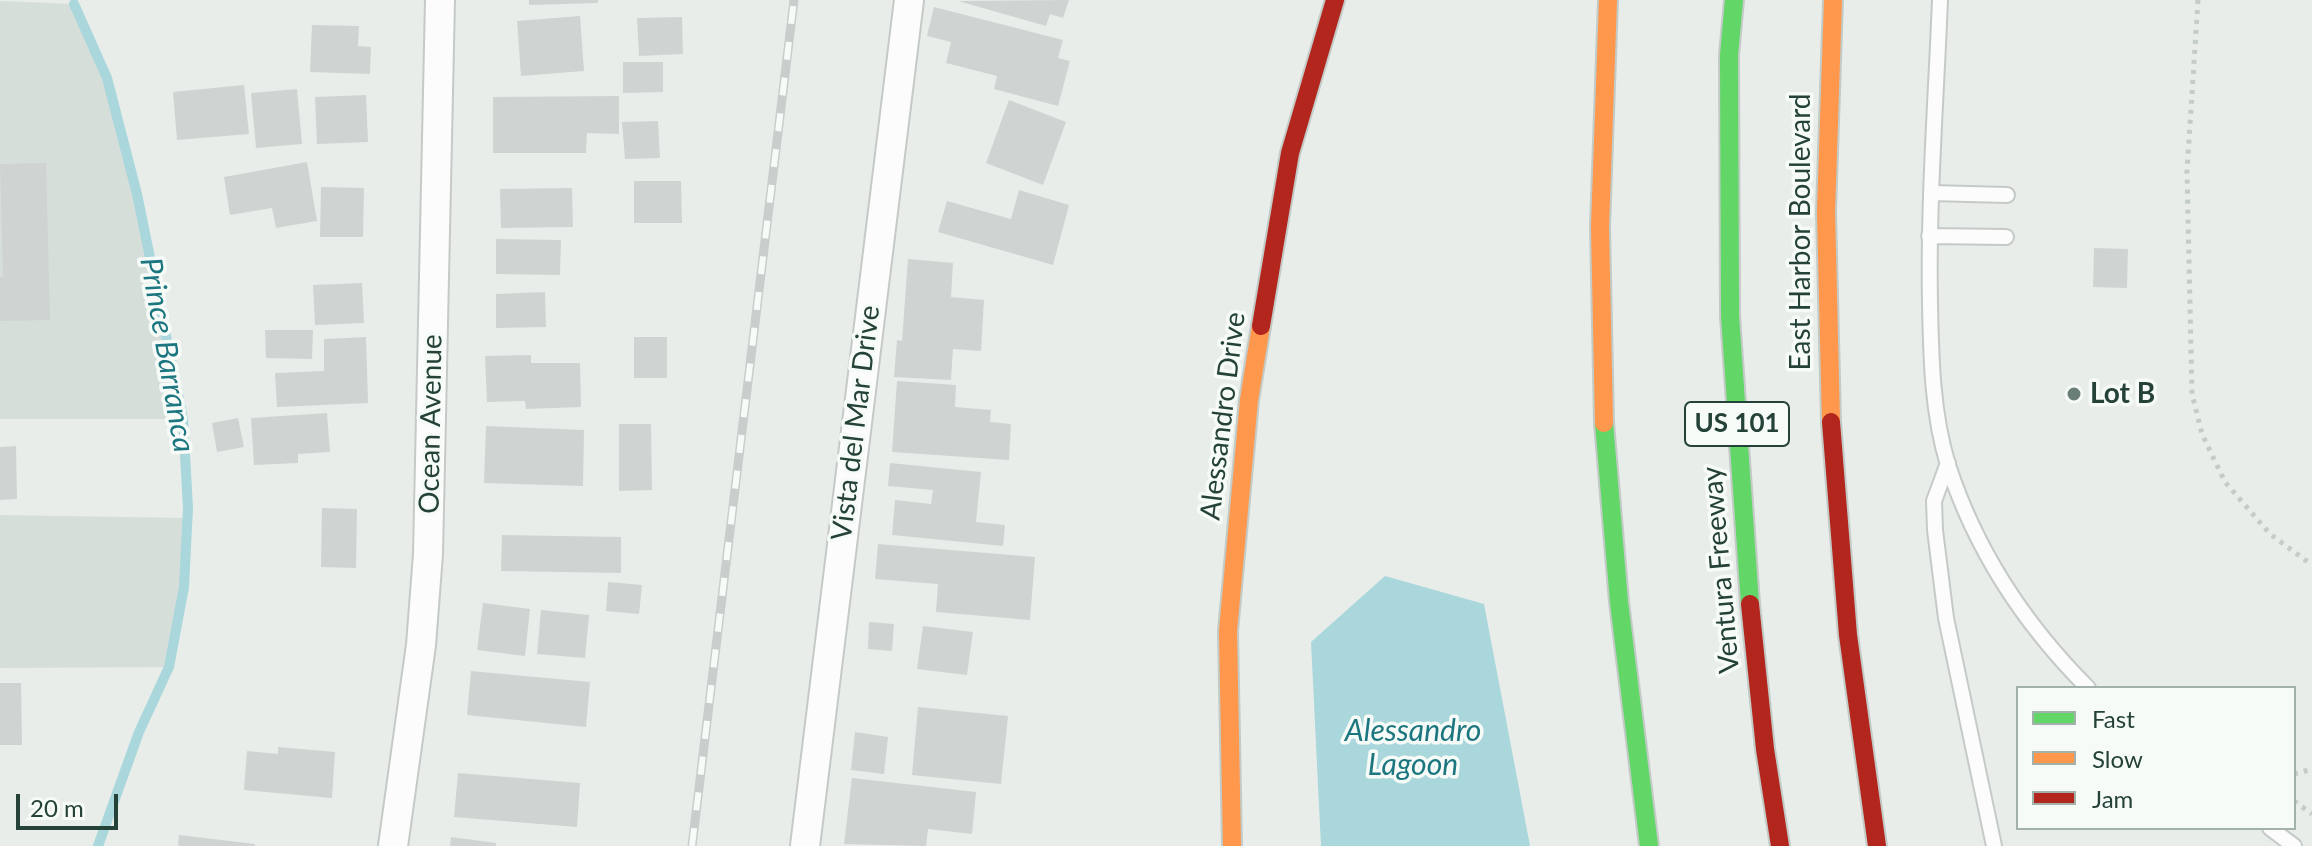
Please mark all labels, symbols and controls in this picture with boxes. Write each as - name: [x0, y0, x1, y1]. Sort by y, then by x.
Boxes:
- street label: East Harbor Boulevard: [1784, 93, 1818, 371]
- water label: Prince Barranca: [132, 255, 202, 455]
- street label: Vista del Mar Drive: [825, 303, 887, 543]
- street label: Alessandro Drive: [1194, 310, 1252, 522]
- street label: Ocean Avenue: [413, 334, 449, 514]
- place label: Lot B: [2090, 377, 2155, 411]
- marker: Lot B: [2065, 385, 2083, 403]
- road number: US 101: [1685, 402, 1789, 446]
- street label: Ventura Freeway: [1695, 465, 1747, 675]
- legend: [2016, 686, 2296, 830]
- text: Fast: [2092, 704, 2135, 733]
- water label: Alessandro Lagoon: [1345, 713, 1481, 784]
- text: Slow: [2092, 744, 2143, 773]
- scale bar: [20, 778, 122, 828]
- text: Jam: [2092, 784, 2133, 813]
- text: 20 m: [30, 793, 84, 822]

